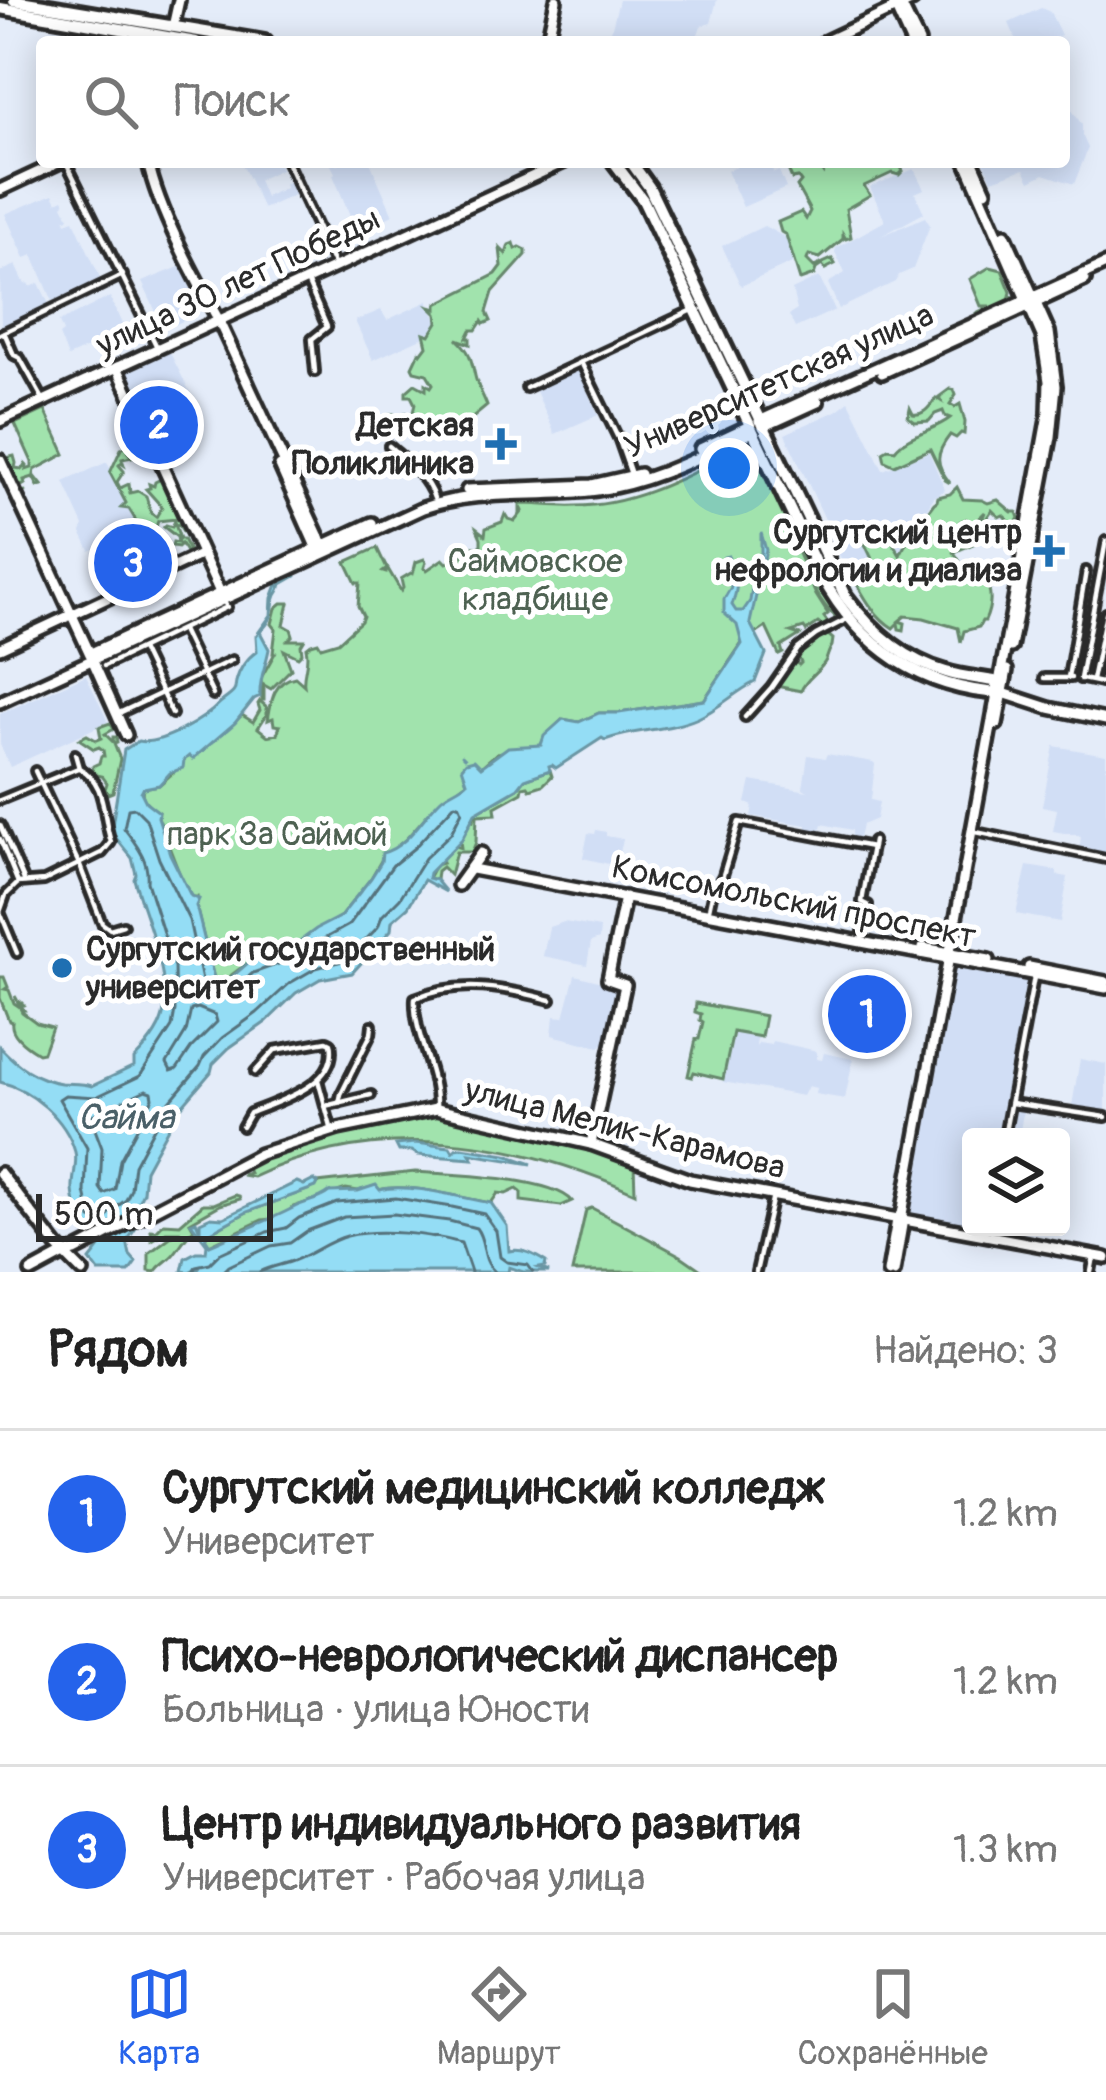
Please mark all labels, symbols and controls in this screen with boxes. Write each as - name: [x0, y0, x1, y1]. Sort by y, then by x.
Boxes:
- search box: [36, 36, 1070, 168]
- icon: search: [78, 69, 144, 135]
- text: Поиск: [174, 74, 291, 130]
- street label: улица 30 лет Победы: [89, 198, 386, 366]
- street label: Университетская улица: [618, 294, 940, 468]
- pin: 2: [120, 380, 198, 470]
- place label: Детская Поликлиника: [292, 405, 474, 484]
- marker: Детская Поликлиника: [485, 428, 517, 460]
- your location: [699, 438, 759, 498]
- place label: Сургутский центр нефрологии и диализа: [715, 512, 1022, 591]
- pin: 3: [94, 518, 172, 608]
- marker: Сургутский центр нефрологии и диализа: [1033, 535, 1065, 567]
- park label: Саймовское кладбище: [447, 541, 623, 620]
- park label: парк За Саймой: [166, 814, 388, 855]
- street label: Комсомольский проспект: [609, 847, 980, 958]
- place label: Сургутский государственный университет: [85, 929, 495, 1008]
- marker: Сургутский государственный университет: [49, 955, 75, 981]
- pin: 1: [828, 969, 906, 1059]
- street label: улица Мелик-Карамова: [460, 1069, 789, 1189]
- water label: Сайма: [78, 1095, 177, 1140]
- map controls: [962, 1128, 1070, 1236]
- button: layers: [962, 1128, 1070, 1236]
- scale bar: [36, 1188, 273, 1241]
- text: 500 m: [54, 1194, 153, 1235]
- text: Рядом: [48, 1318, 189, 1382]
- text: Найдено: 3: [873, 1326, 1058, 1375]
- text: Сургутский медицинский колледж: [162, 1461, 825, 1517]
- text: 1: [79, 1489, 95, 1538]
- text: 1.2 km: [953, 1489, 1058, 1538]
- text: Университет: [162, 1517, 375, 1566]
- text: Психо-неврологический диспансер: [162, 1629, 838, 1685]
- text: 2: [76, 1657, 98, 1706]
- text: 1.2 km: [953, 1657, 1058, 1706]
- text: Больница · улица Юности: [162, 1685, 589, 1734]
- text: Центр индивидуального развития: [162, 1797, 801, 1853]
- text: 3: [76, 1825, 98, 1874]
- text: 1.3 km: [953, 1825, 1058, 1874]
- text: Университет · Рабочая улица: [162, 1853, 645, 1902]
- tab: Карта: [118, 1961, 200, 2074]
- tab: Маршрут: [437, 1961, 561, 2074]
- tab: Сохранённые: [797, 1961, 988, 2074]

